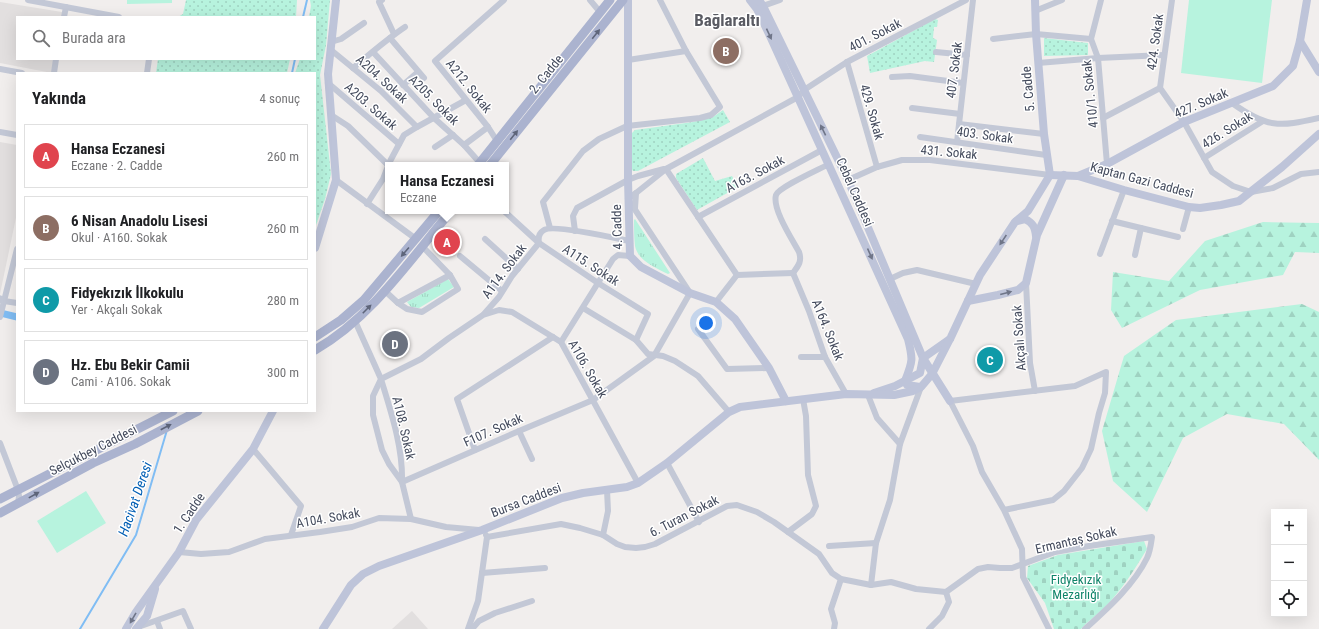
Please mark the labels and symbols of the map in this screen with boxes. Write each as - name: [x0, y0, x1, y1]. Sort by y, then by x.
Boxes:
- district label: Bağlaraltı: [694, 10, 760, 30]
- street label: 424. Sokak: [1144, 13, 1166, 71]
- street label: 401. Sokak: [846, 15, 904, 55]
- one-way arrow: [592, 28, 600, 39]
- one-way arrow: [766, 28, 772, 40]
- pin: B: [713, 36, 739, 66]
- street label: 407. Sokak: [943, 41, 965, 99]
- street label: A204. Sokak: [353, 52, 411, 106]
- street label: 2. Cadde: [526, 52, 566, 96]
- street label: A212. Sokak: [443, 56, 495, 116]
- street label: 410/1. Sokak: [1079, 59, 1101, 129]
- street label: 5. Cadde: [1019, 66, 1037, 112]
- street label: A205. Sokak: [406, 72, 462, 128]
- street label: A203. Sokak: [342, 79, 400, 133]
- street label: 429. Sokak: [857, 83, 887, 142]
- street label: 427. Sokak: [1172, 85, 1230, 121]
- street label: 426. Sokak: [1199, 108, 1255, 151]
- one-way arrow: [820, 124, 827, 136]
- street label: 403. Sokak: [956, 124, 1014, 146]
- one-way arrow: [510, 129, 519, 140]
- street label: 431. Sokak: [920, 142, 978, 162]
- street label: A163. Sokak: [723, 152, 787, 196]
- street label: Cebel Caddesi: [833, 155, 877, 229]
- street label: Kaptan Gazi Caddesi: [1089, 159, 1195, 201]
- street label: 4. Cadde: [609, 204, 625, 250]
- pin: A: [434, 227, 460, 257]
- one-way arrow: [999, 235, 1007, 246]
- street label: A114. Sokak: [479, 241, 529, 301]
- street label: A115. Sokak: [560, 241, 622, 289]
- one-way arrow: [401, 246, 410, 257]
- one-way arrow: [867, 248, 873, 259]
- one-way arrow: [1000, 290, 1012, 296]
- street label: A164. Sokak: [809, 297, 847, 363]
- one-way arrow: [362, 304, 372, 314]
- street label: Akçalı Sokak: [1009, 305, 1029, 371]
- your location: [696, 313, 716, 333]
- pin: D: [382, 329, 408, 359]
- street label: A106. Sokak: [565, 337, 611, 401]
- pin: C: [977, 345, 1003, 375]
- street label: A108. Sokak: [389, 395, 419, 461]
- street label: F107. Sokak: [461, 410, 525, 450]
- street label: Selçukbey Caddesi: [47, 421, 139, 479]
- one-way arrow: [160, 424, 172, 431]
- water label: Hacivat Deresi: [115, 459, 155, 538]
- street label: Bursa Caddesi: [489, 480, 563, 520]
- street label: 1. Cadde: [170, 490, 208, 536]
- one-way arrow: [29, 492, 40, 498]
- street label: 6. Turan Sokak: [647, 492, 721, 540]
- street label: A104. Sokak: [295, 505, 361, 531]
- street label: Ermantaş Sokak: [1034, 523, 1118, 557]
- park label: Fidyekızık Mezarlığı: [1051, 572, 1101, 602]
- one-way arrow: [129, 612, 136, 624]

